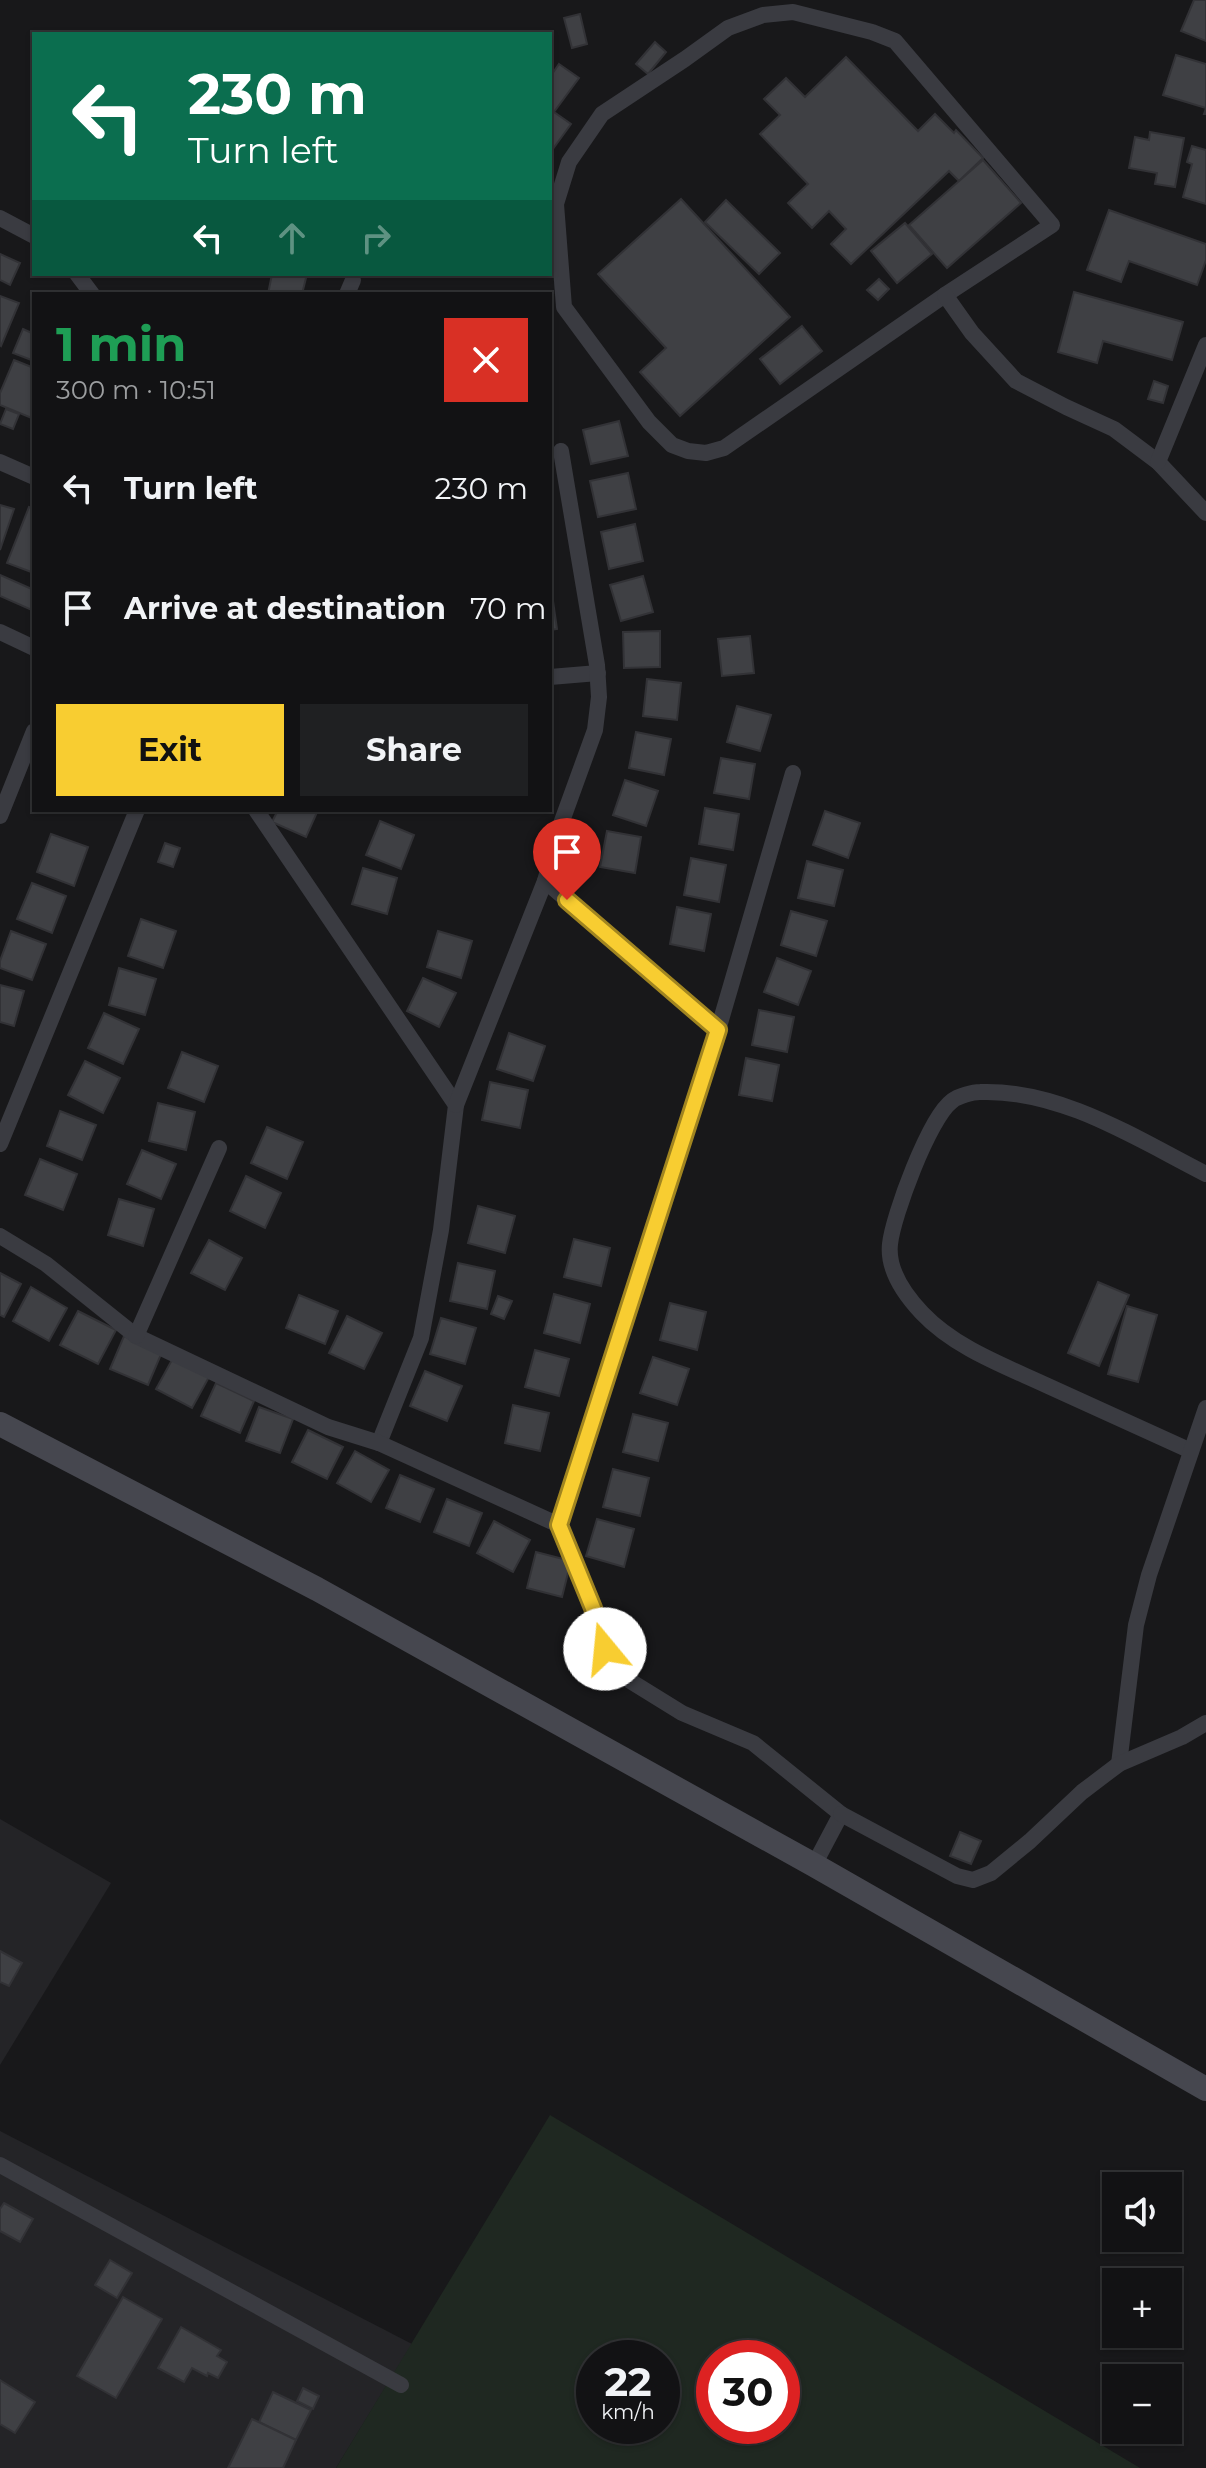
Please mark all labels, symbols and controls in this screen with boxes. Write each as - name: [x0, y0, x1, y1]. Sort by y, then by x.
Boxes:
- text: 230 m: [188, 60, 367, 128]
- icon: left: [56, 64, 160, 168]
- text: Turn left: [188, 128, 339, 172]
- icon: left: [186, 216, 230, 260]
- icon: ahead: [270, 216, 314, 260]
- icon: right: [354, 216, 398, 260]
- text: 1 min: [56, 315, 186, 373]
- button: close: [444, 318, 528, 402]
- text: 300 m · 10:51: [56, 374, 216, 406]
- icon: left: [56, 466, 100, 510]
- text: Turn left: [124, 470, 257, 507]
- text: 230 m: [434, 470, 528, 507]
- icon: arrive: [56, 586, 100, 630]
- text: Arrive at destination: [124, 590, 446, 627]
- text: 70 m: [470, 590, 547, 627]
- button: Exit: [56, 704, 284, 796]
- button: Share: [300, 704, 528, 796]
- pin: [533, 818, 601, 900]
- icon: arrive: [545, 830, 589, 874]
- position arrow: [563, 1607, 647, 1691]
- map controls: [1102, 2172, 1182, 2444]
- button: sound: [1102, 2172, 1182, 2252]
- button: +: [1102, 2268, 1182, 2348]
- speed limit sign: 30: [696, 2340, 800, 2444]
- text: 22: [604, 2357, 652, 2406]
- button: −: [1102, 2364, 1182, 2444]
- text: km/h: [601, 2400, 655, 2424]

